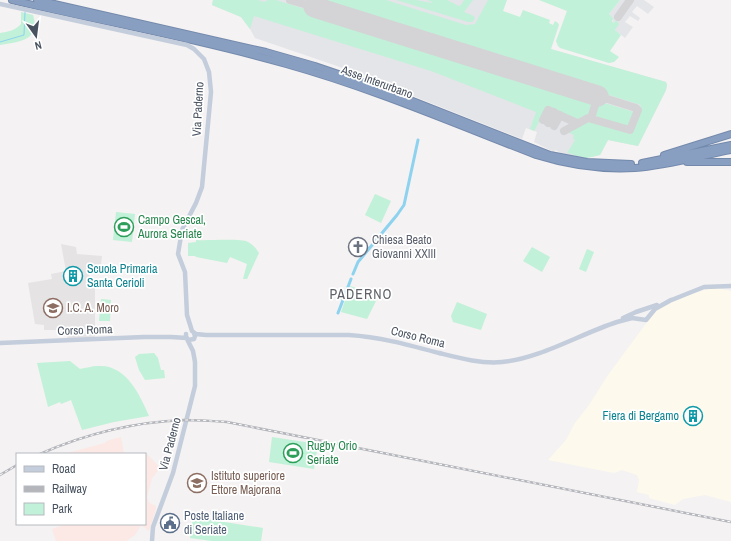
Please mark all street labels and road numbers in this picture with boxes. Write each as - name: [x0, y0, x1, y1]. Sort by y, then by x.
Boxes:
- street label: Asse Interurbano: [338, 61, 415, 102]
- street label: Via Paderno: [189, 81, 207, 137]
- street label: Corso Roma: [57, 321, 113, 339]
- street label: Corso Roma: [389, 323, 447, 352]
- street label: Via Paderno: [155, 416, 185, 472]

